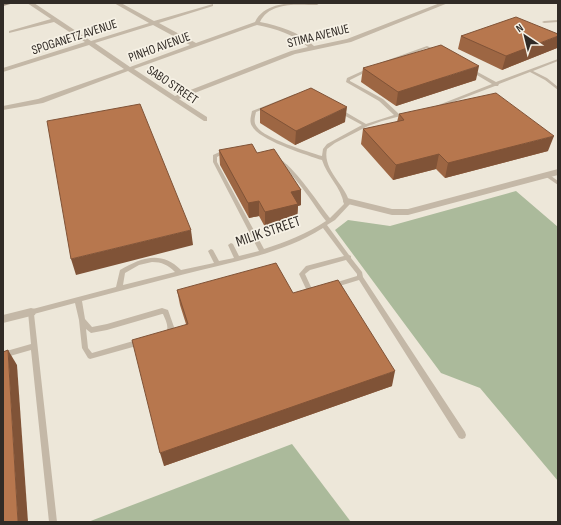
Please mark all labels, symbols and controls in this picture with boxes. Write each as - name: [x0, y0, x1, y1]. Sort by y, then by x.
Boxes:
- street label: SPOGANETZ AVENUE: [29, 16, 119, 58]
- north arrow: [505, 16, 545, 56]
- street label: STIMA AVENUE: [285, 21, 351, 51]
- text: N: [513, 21, 526, 35]
- street label: PINHO AVENUE: [126, 28, 192, 66]
- street label: SABO STREET: [144, 62, 201, 108]
- street label: MILIK STREET: [233, 211, 303, 251]

